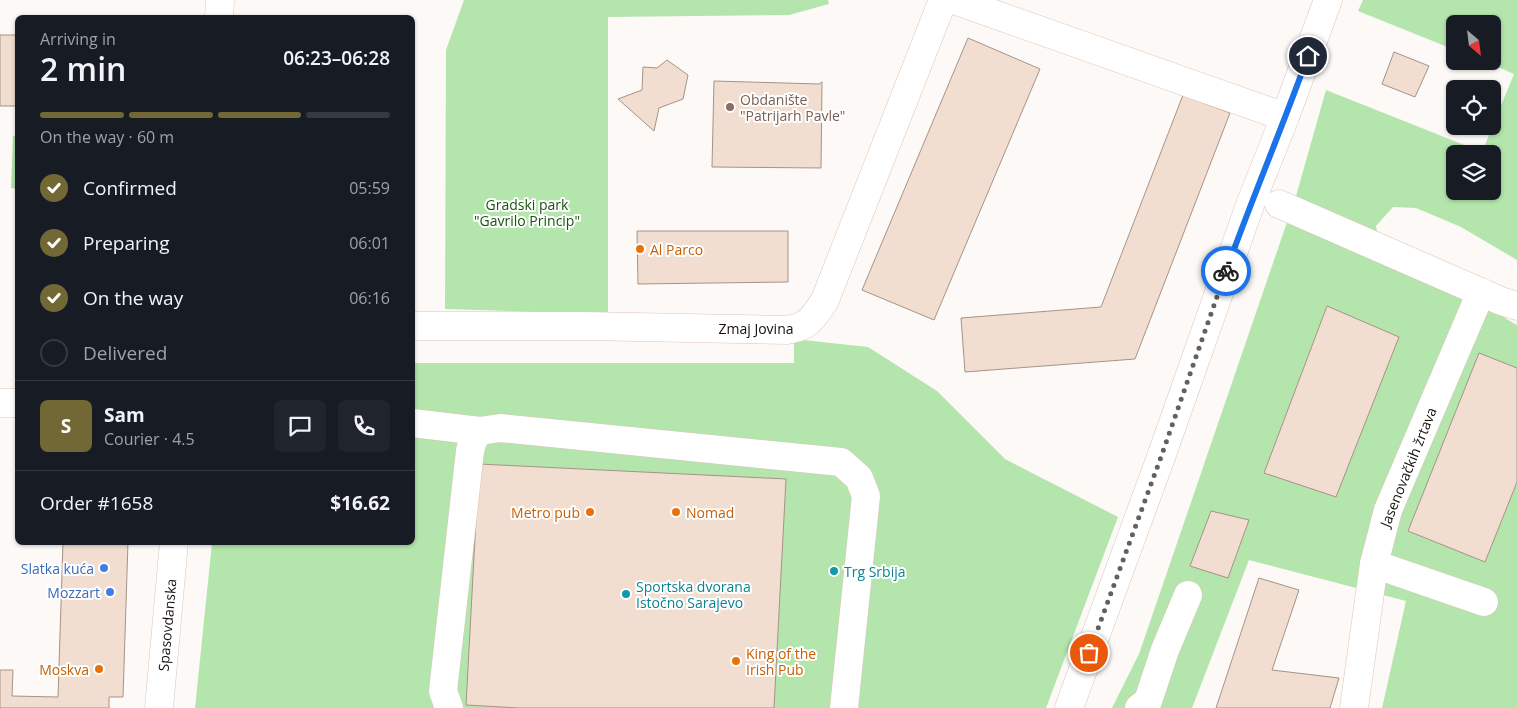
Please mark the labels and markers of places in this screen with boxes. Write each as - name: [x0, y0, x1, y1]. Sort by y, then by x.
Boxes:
- pin: [1287, 35, 1329, 77]
- place label: Obdanište "Patrijarh Pavle": [740, 90, 845, 125]
- marker: Obdanište "Patrijarh Pavle": [724, 101, 736, 113]
- place label: Al Parco: [650, 240, 703, 259]
- marker: Al Parco: [634, 243, 646, 255]
- place label: Metro pub: [511, 503, 580, 522]
- place label: Nomad: [686, 503, 734, 522]
- marker: Metro pub: [584, 506, 596, 518]
- marker: Nomad: [670, 506, 682, 518]
- place label: Slatka kuća: [21, 559, 94, 578]
- marker: Slatka kuća: [98, 562, 110, 574]
- place label: Trg Srbija: [844, 562, 905, 581]
- marker: Trg Srbija: [828, 565, 840, 577]
- place label: Sportska dvorana Istočno Sarajevo: [636, 577, 751, 612]
- place label: Mozzart: [47, 583, 100, 602]
- marker: Mozzart: [104, 586, 116, 598]
- marker: Sportska dvorana Istočno Sarajevo: [620, 588, 632, 600]
- pin: [1068, 632, 1110, 674]
- place label: King of the Irish Pub: [746, 644, 816, 679]
- marker: King of the Irish Pub: [730, 655, 742, 667]
- place label: Moskva: [39, 660, 89, 679]
- marker: Moskva: [93, 663, 105, 675]

